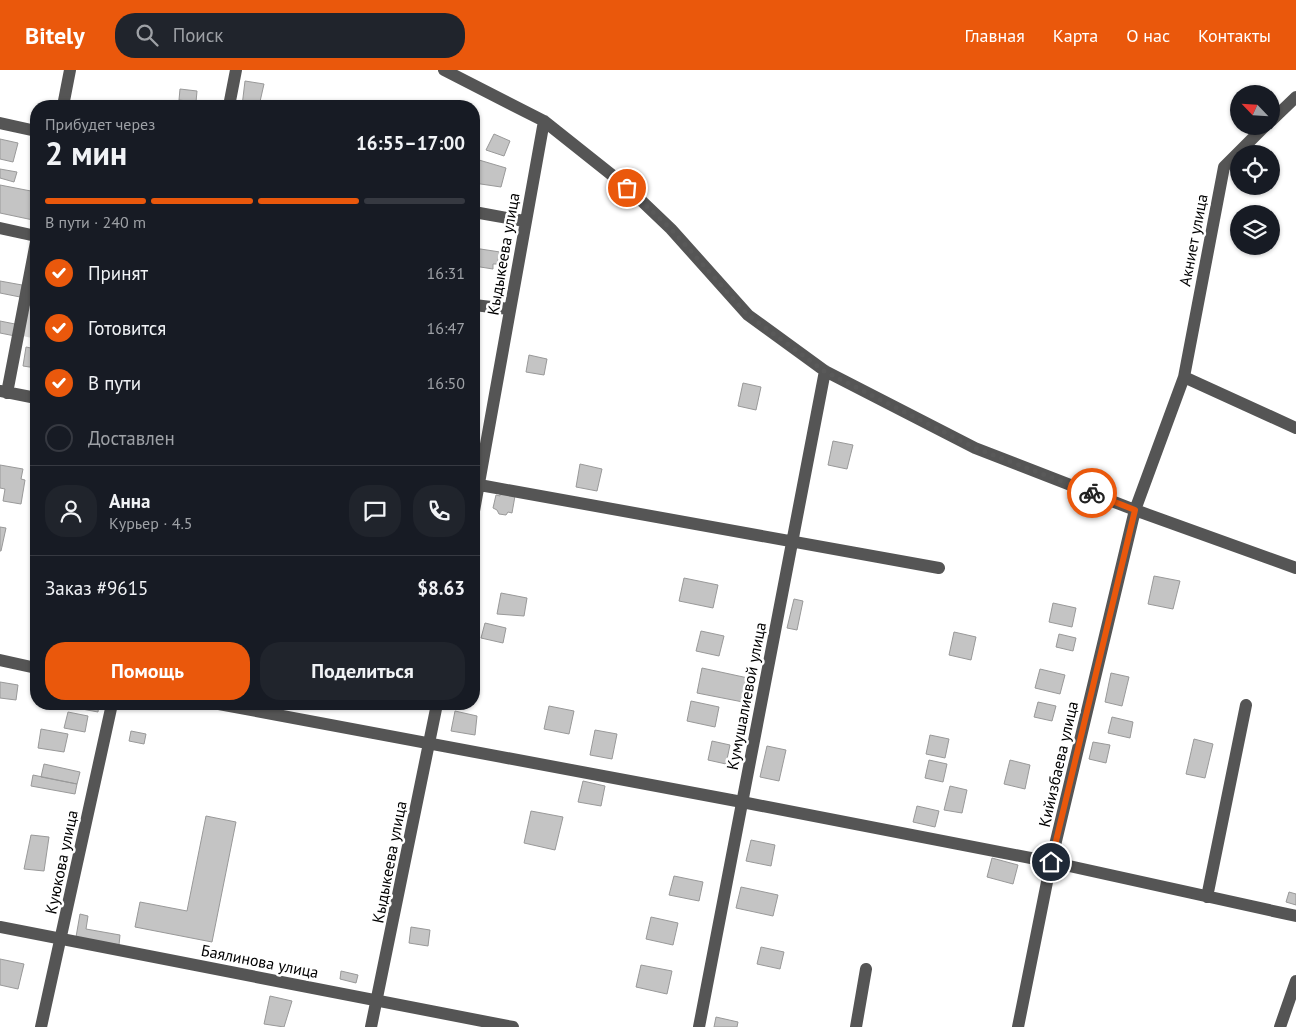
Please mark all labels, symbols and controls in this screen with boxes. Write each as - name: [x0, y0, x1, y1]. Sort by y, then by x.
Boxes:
- search box: [115, 13, 465, 58]
- text: Bitely: [25, 20, 85, 51]
- icon: search: [133, 21, 161, 49]
- text: Поиск: [173, 23, 223, 47]
- text: Главная: [964, 24, 1025, 47]
- text: Карта: [1053, 24, 1098, 47]
- text: О нас: [1126, 24, 1170, 47]
- text: Контакты: [1198, 24, 1271, 47]
- north arrow: [1230, 85, 1280, 135]
- map controls: [1230, 85, 1280, 255]
- text: Прибудет через: [45, 114, 155, 134]
- text: 16:55–17:00: [356, 131, 465, 155]
- text: 2 мин: [45, 132, 127, 174]
- button: locate: [1230, 145, 1280, 195]
- pin: [606, 167, 648, 209]
- icon: bag: [613, 174, 641, 202]
- street label: Кыдыкеева улица: [482, 191, 524, 317]
- street label: Акниет улица: [1174, 192, 1212, 288]
- button: layers: [1230, 205, 1280, 255]
- text: В пути · 240 m: [45, 212, 146, 232]
- icon: check: [45, 259, 73, 287]
- text: Принят: [88, 261, 148, 285]
- text: 16:31: [427, 263, 465, 283]
- icon: check: [45, 314, 73, 342]
- text: Готовится: [88, 316, 166, 340]
- text: 16:47: [427, 318, 465, 338]
- icon: check: [45, 369, 73, 397]
- text: В пути: [88, 371, 141, 395]
- text: 16:50: [427, 373, 465, 393]
- text: Доставлен: [88, 426, 175, 450]
- courier: [1067, 468, 1117, 518]
- icon: bike: [1078, 479, 1106, 507]
- button: person: [45, 485, 97, 537]
- button: chat: [349, 485, 401, 537]
- button: phone: [413, 485, 465, 537]
- text: Анна: [109, 489, 150, 513]
- text: Курьер · 4.5: [109, 513, 193, 533]
- text: Заказ #9615: [45, 576, 148, 600]
- text: $8.63: [417, 576, 465, 600]
- street label: Кумушалиевой улица: [722, 621, 770, 771]
- button: Помощь: [45, 642, 250, 700]
- button: Поделиться: [260, 642, 465, 700]
- street label: Кийизбаева улица: [1034, 699, 1082, 829]
- street label: Кыдыкеева улица: [367, 799, 411, 925]
- street label: Куюкова улица: [40, 808, 82, 916]
- pin: [1030, 841, 1072, 883]
- icon: home: [1037, 848, 1065, 876]
- street label: Баялинова улица: [200, 940, 320, 982]

